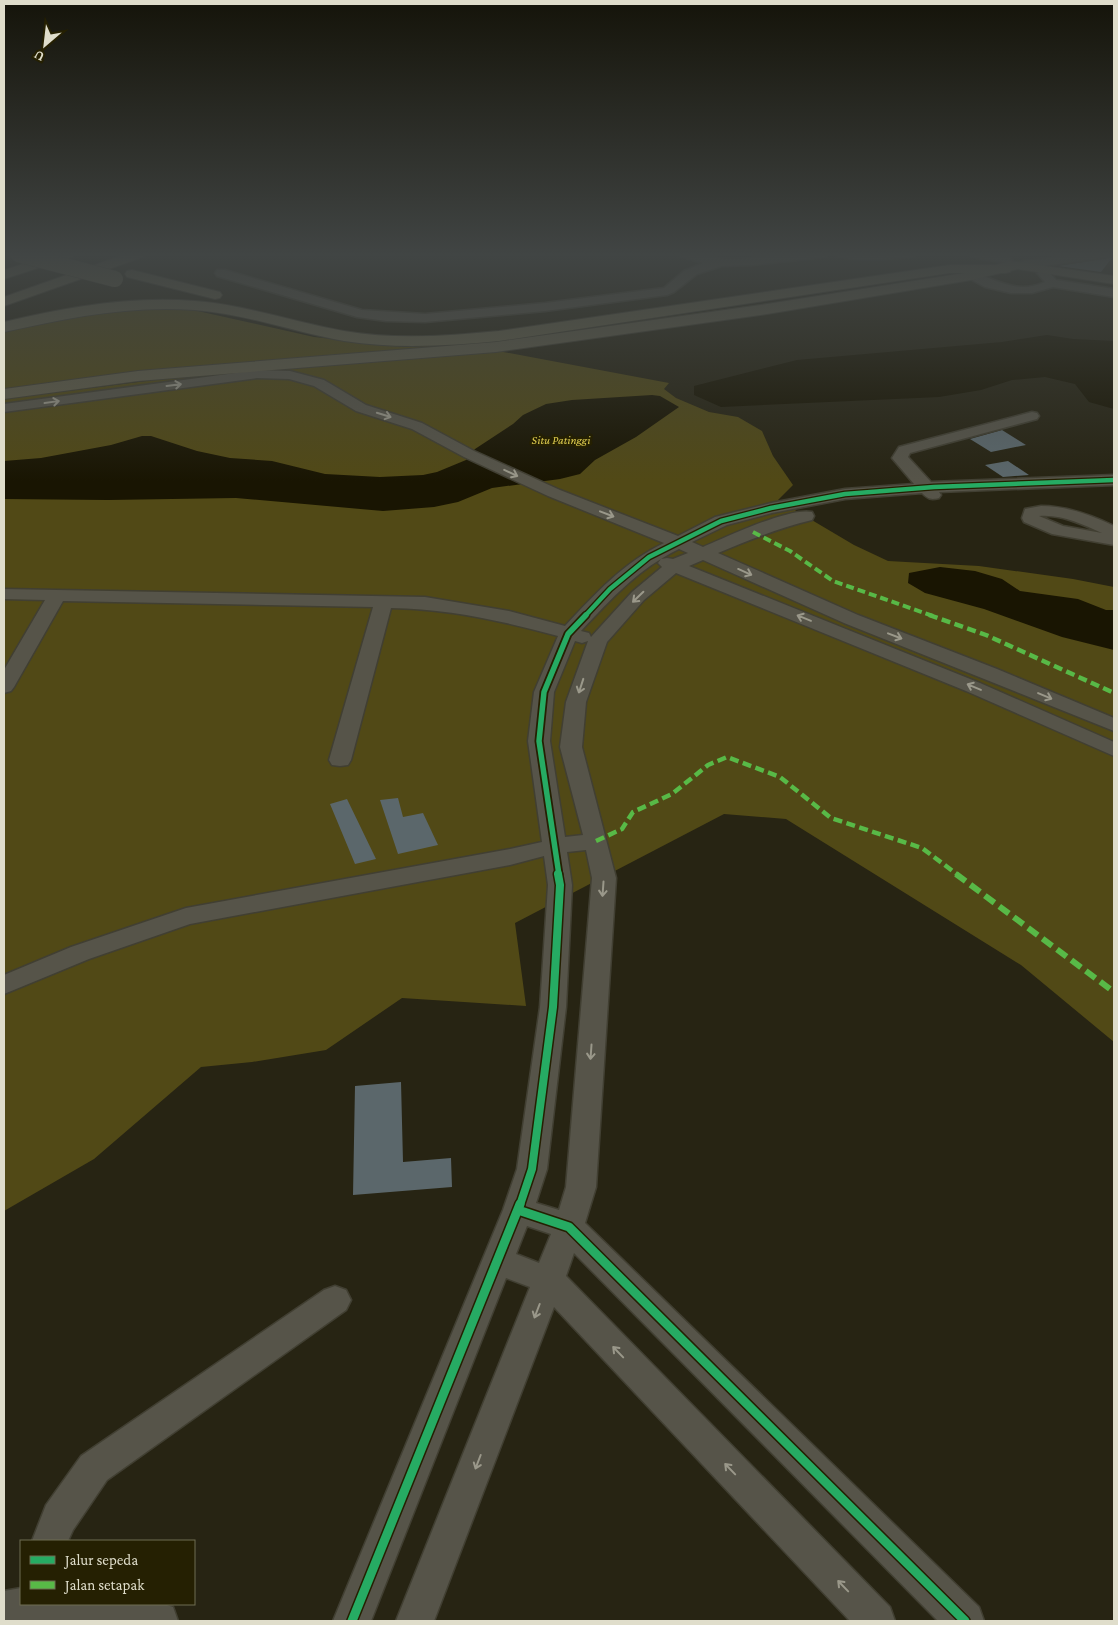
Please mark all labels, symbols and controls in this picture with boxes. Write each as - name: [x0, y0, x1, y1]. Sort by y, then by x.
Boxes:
- north arrow: [20, 20, 70, 70]
- text: U: [31, 47, 47, 66]
- one-way arrow: [165, 380, 181, 390]
- one-way arrow: [44, 397, 60, 407]
- one-way arrow: [376, 411, 392, 421]
- water label: Situ Patinggi: [532, 433, 591, 447]
- one-way arrow: [503, 469, 518, 479]
- one-way arrow: [599, 510, 614, 519]
- one-way arrow: [737, 568, 752, 578]
- one-way arrow: [632, 591, 645, 603]
- one-way arrow: [797, 613, 812, 622]
- one-way arrow: [886, 632, 902, 641]
- one-way arrow: [576, 678, 586, 694]
- one-way arrow: [967, 682, 982, 692]
- one-way arrow: [1038, 693, 1053, 702]
- one-way arrow: [598, 881, 607, 897]
- one-way arrow: [586, 1043, 595, 1059]
- one-way arrow: [532, 1303, 541, 1318]
- one-way arrow: [612, 1345, 624, 1358]
- one-way arrow: [472, 1454, 482, 1469]
- one-way arrow: [724, 1462, 736, 1475]
- legend: [20, 1540, 195, 1605]
- text: Jalur sepeda: [63, 1552, 138, 1569]
- text: Jalan setapak: [63, 1577, 145, 1594]
- one-way arrow: [837, 1580, 849, 1592]

